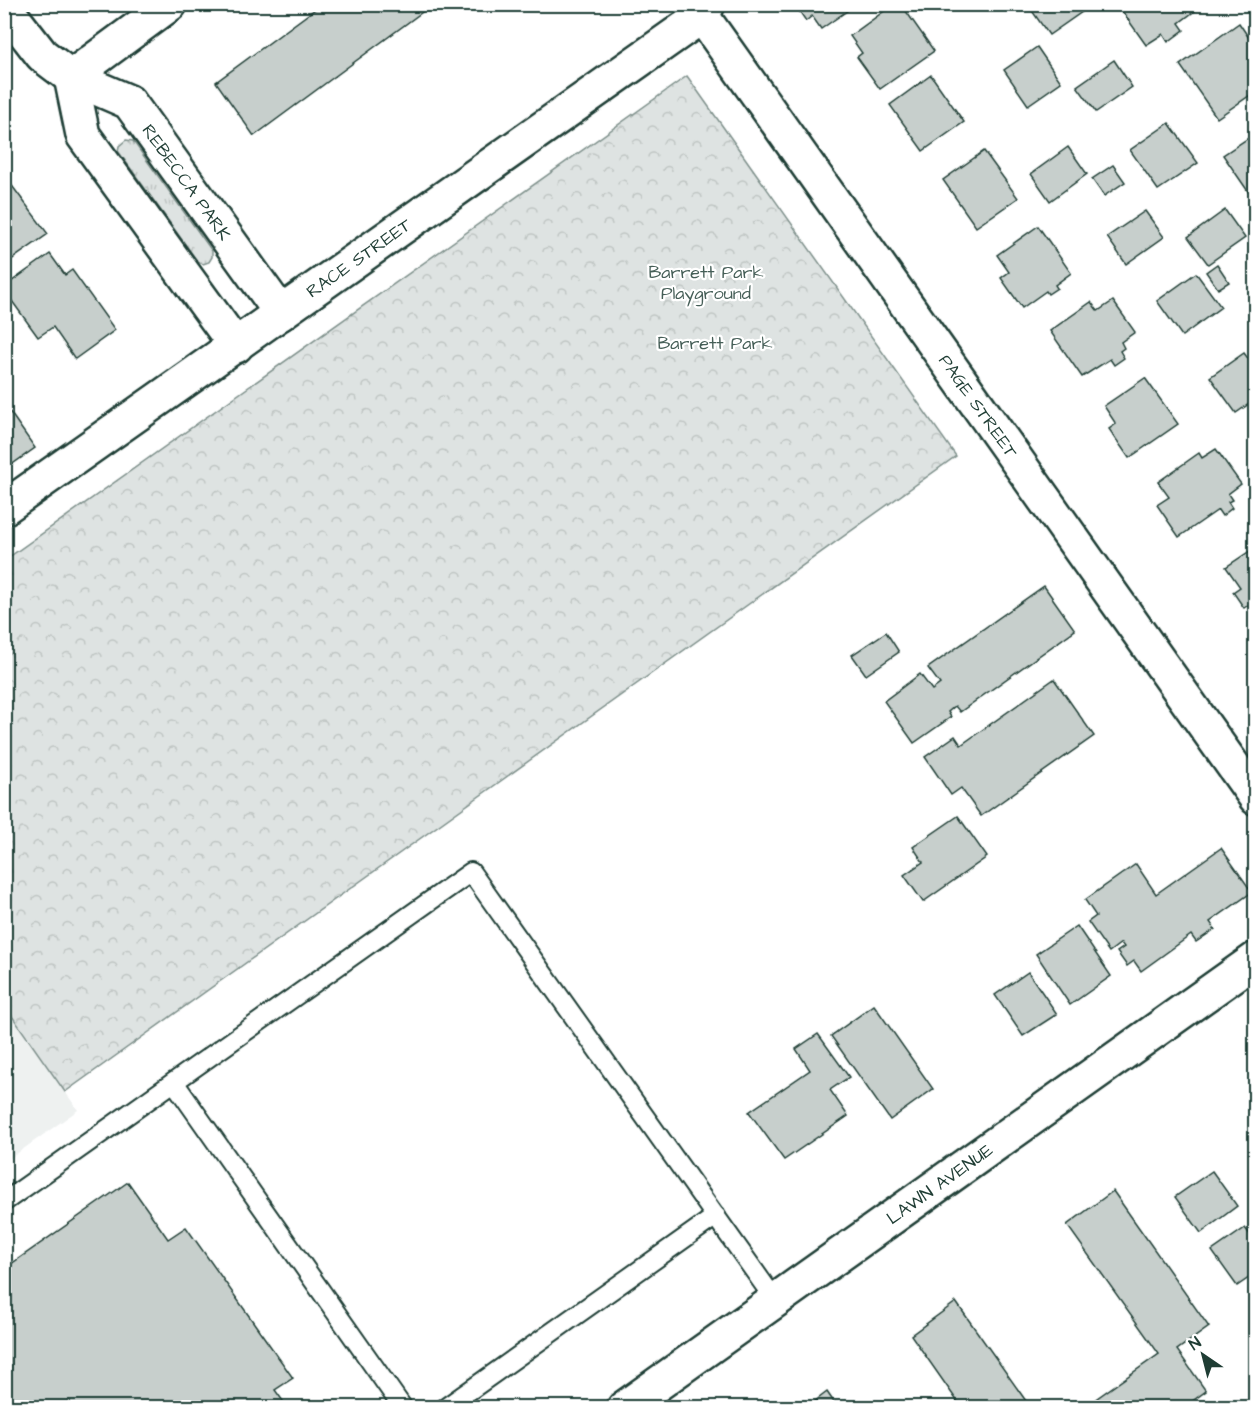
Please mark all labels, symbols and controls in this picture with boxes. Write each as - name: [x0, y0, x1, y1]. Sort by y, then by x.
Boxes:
- street label: REBECCA PARK: [136, 119, 237, 246]
- street label: RACE STREET: [301, 212, 417, 304]
- park label: Barrett Park Playground: [649, 260, 763, 307]
- park label: Barrett Park: [658, 331, 772, 356]
- street label: PAGE STREET: [933, 349, 1024, 463]
- street label: LAWN AVENUE: [881, 1137, 998, 1230]
- north arrow: [1173, 1325, 1233, 1385]
- text: N: [1185, 1332, 1205, 1355]

